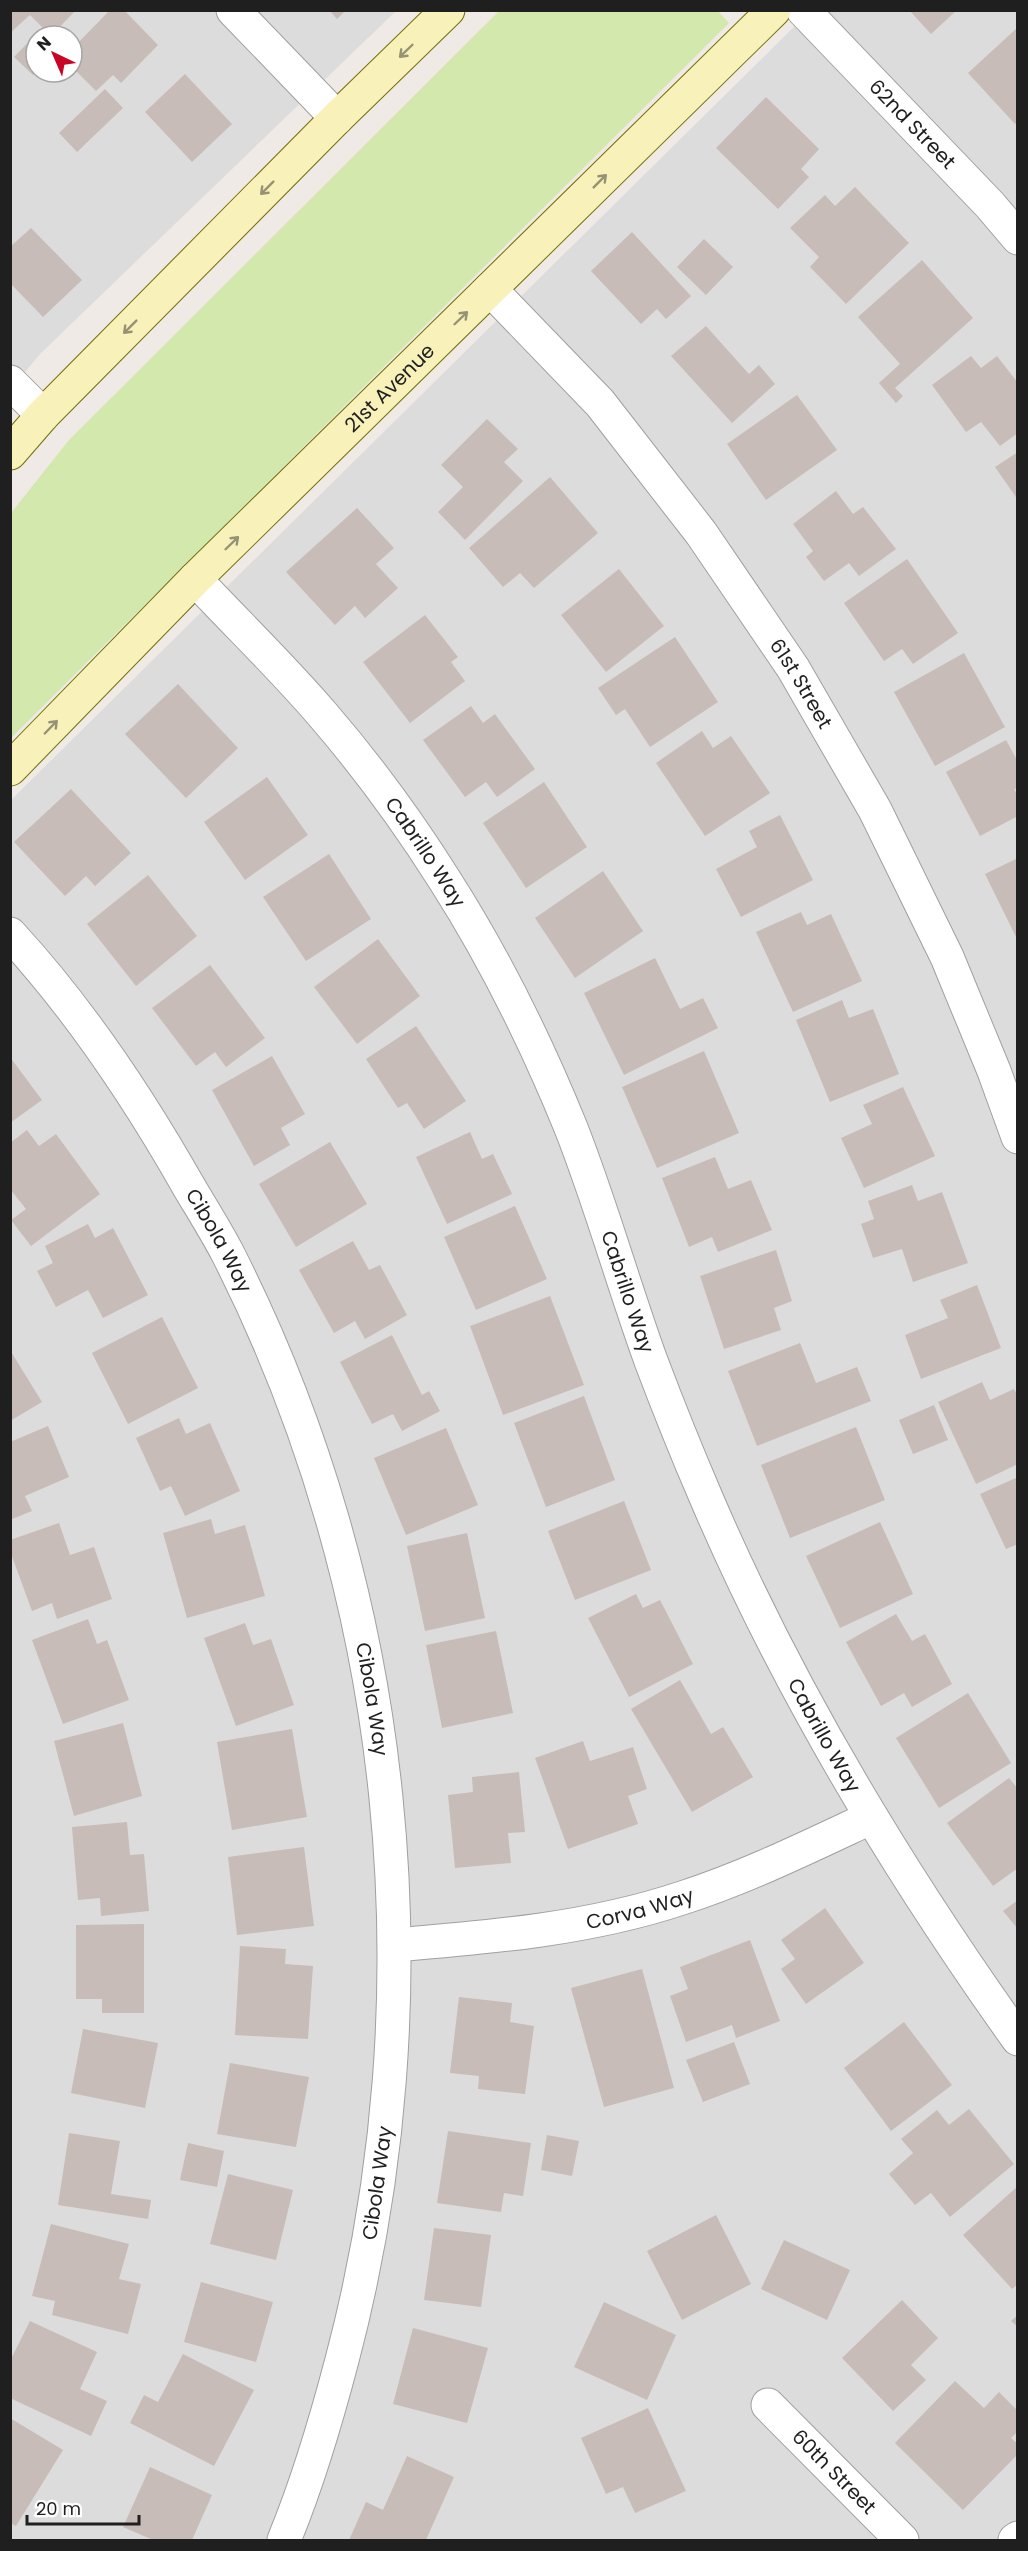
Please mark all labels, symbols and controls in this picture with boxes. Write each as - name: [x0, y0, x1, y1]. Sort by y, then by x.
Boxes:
- north arrow: [24, 24, 84, 84]
- text: N: [32, 31, 56, 56]
- one-way arrow: [398, 44, 413, 59]
- street label: 62nd Street: [863, 73, 962, 175]
- one-way arrow: [593, 174, 608, 189]
- one-way arrow: [260, 181, 275, 196]
- one-way arrow: [453, 311, 468, 325]
- one-way arrow: [123, 319, 137, 334]
- street label: 21st Avenue: [338, 337, 441, 438]
- one-way arrow: [224, 536, 239, 550]
- street label: 61st Street: [763, 633, 839, 734]
- one-way arrow: [44, 720, 59, 735]
- street label: Cabrillo Way: [379, 791, 472, 912]
- street label: Cibola Way: [179, 1183, 259, 1297]
- street label: Cabrillo Way: [594, 1227, 661, 1357]
- street label: Cibola Way: [349, 1640, 395, 1758]
- street label: Cabrillo Way: [781, 1673, 868, 1798]
- street label: Corva Way: [584, 1881, 697, 1936]
- street label: Cibola Way: [355, 2124, 399, 2242]
- street label: 60th Street: [786, 2423, 883, 2520]
- scale bar: [27, 2488, 140, 2526]
- text: 20 m: [36, 2496, 81, 2521]

